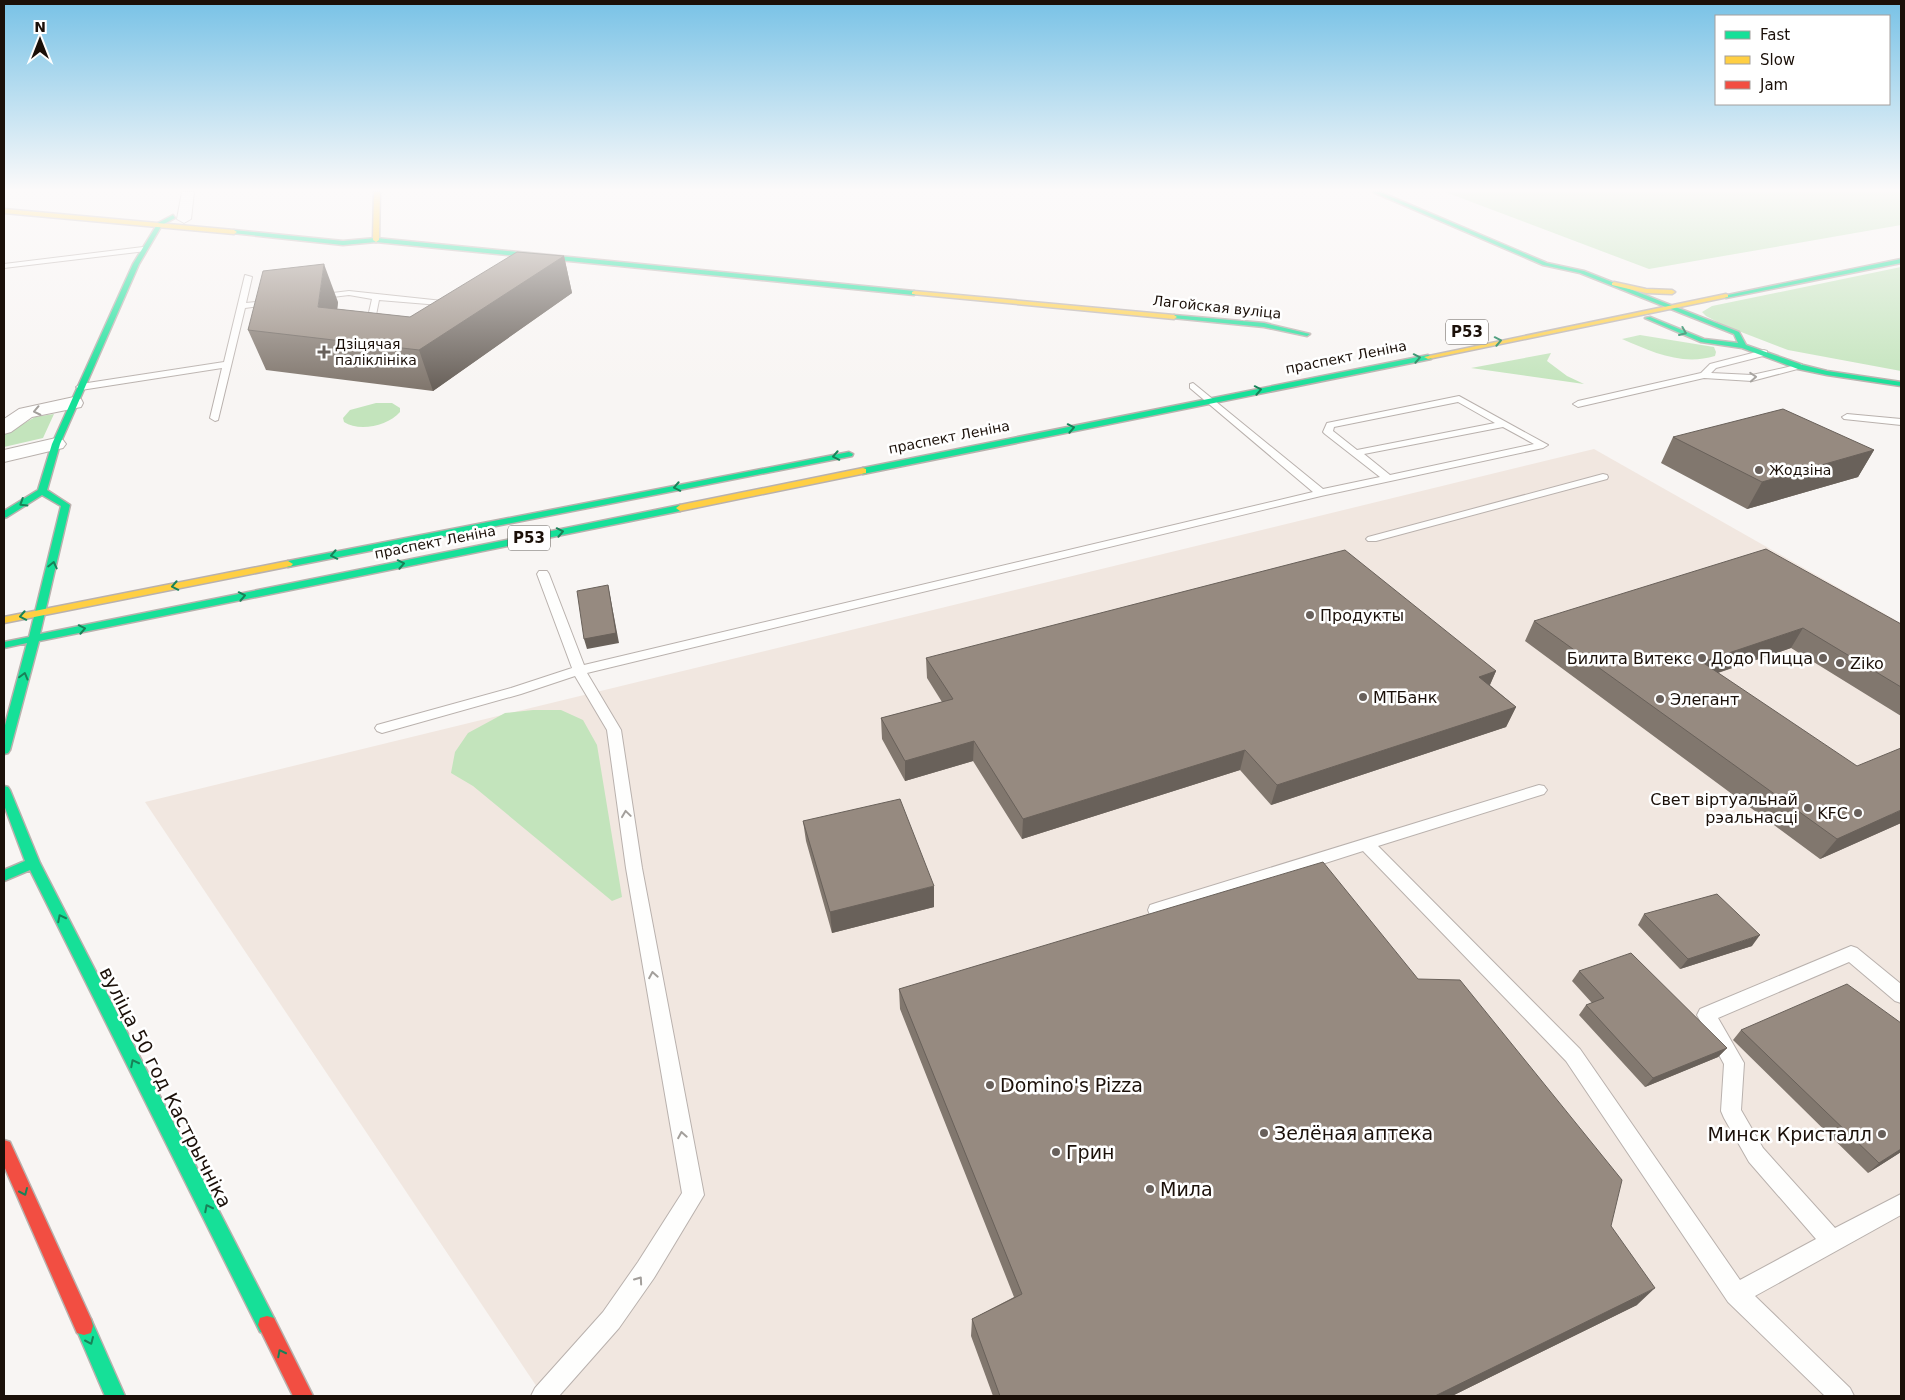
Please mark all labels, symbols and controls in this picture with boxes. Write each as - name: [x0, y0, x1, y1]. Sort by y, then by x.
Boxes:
- north arrow: [15, 15, 65, 65]
- legend: [1715, 15, 1890, 105]
- text: N: [34, 19, 46, 35]
- text: Fast: [1760, 26, 1790, 44]
- text: Slow: [1760, 51, 1795, 69]
- text: Jam: [1759, 76, 1788, 94]
- street label: Лагойская вуліца: [1152, 292, 1282, 322]
- road number: Р53: [1446, 320, 1488, 344]
- one-way arrow: [1678, 326, 1687, 336]
- place label: Дзіцячая паліклініка: [335, 336, 417, 368]
- street label: праспект Леніна: [1284, 337, 1408, 377]
- one-way arrow: [1494, 337, 1502, 347]
- marker: Дзіцячая паліклініка: [317, 345, 331, 359]
- one-way arrow: [1413, 353, 1422, 364]
- one-way arrow: [1749, 371, 1757, 382]
- one-way arrow: [1254, 385, 1262, 396]
- one-way arrow: [32, 405, 41, 415]
- street label: праспект Леніна: [887, 417, 1011, 457]
- one-way arrow: [1067, 423, 1075, 434]
- one-way arrow: [832, 450, 841, 461]
- place label: Жодзіна: [1769, 462, 1831, 478]
- marker: Жодзіна: [1753, 464, 1765, 476]
- one-way arrow: [673, 482, 681, 492]
- one-way arrow: [19, 497, 28, 507]
- street label: праспект Леніна: [373, 522, 497, 562]
- road number: Р53: [508, 526, 550, 550]
- one-way arrow: [556, 527, 565, 537]
- one-way arrow: [330, 549, 339, 560]
- one-way arrow: [397, 559, 405, 570]
- one-way arrow: [47, 561, 58, 570]
- one-way arrow: [171, 581, 179, 591]
- one-way arrow: [237, 591, 246, 602]
- place label: Продукты: [1320, 606, 1404, 625]
- marker: Продукты: [1304, 609, 1316, 621]
- one-way arrow: [18, 611, 27, 621]
- one-way arrow: [78, 624, 87, 634]
- place label: Билита Витекс: [1567, 649, 1692, 668]
- place label: Додо Пицца: [1711, 649, 1813, 668]
- marker: Билита Витекс: [1696, 652, 1708, 664]
- marker: Додо Пицца: [1817, 652, 1829, 664]
- place label: Ziko: [1850, 654, 1884, 673]
- marker: Ziko: [1834, 657, 1846, 669]
- one-way arrow: [19, 673, 29, 681]
- place label: МТБанк: [1373, 688, 1438, 707]
- place label: Элегант: [1670, 690, 1739, 709]
- marker: МТБанк: [1357, 691, 1369, 703]
- marker: Элегант: [1654, 693, 1666, 705]
- place label: Свет віртуальнай рэальнасці: [1650, 790, 1798, 827]
- marker: Свет віртуальнай рэальнасці: [1802, 802, 1814, 814]
- place label: KFC: [1817, 804, 1848, 823]
- marker: KFC: [1852, 807, 1864, 819]
- one-way arrow: [621, 810, 632, 818]
- one-way arrow: [57, 914, 67, 923]
- street label: вуліца 50 год Кастрычніка: [96, 963, 236, 1211]
- one-way arrow: [648, 970, 658, 979]
- one-way arrow: [130, 1059, 140, 1068]
- place label: Domino's Pizza: [1000, 1074, 1143, 1096]
- marker: Domino's Pizza: [984, 1079, 996, 1091]
- place label: Зелёная аптека: [1274, 1122, 1433, 1144]
- place label: Минск Кристалл: [1708, 1123, 1872, 1145]
- marker: Зелёная аптека: [1258, 1127, 1270, 1139]
- marker: Минск Кристалл: [1876, 1128, 1888, 1140]
- one-way arrow: [677, 1130, 688, 1139]
- place label: Грин: [1066, 1141, 1114, 1163]
- marker: Грин: [1050, 1146, 1062, 1158]
- place label: Мила: [1160, 1178, 1213, 1200]
- marker: Мила: [1144, 1183, 1156, 1195]
- one-way arrow: [17, 1187, 28, 1196]
- one-way arrow: [204, 1204, 214, 1213]
- one-way arrow: [633, 1277, 642, 1286]
- one-way arrow: [83, 1335, 93, 1344]
- one-way arrow: [277, 1349, 287, 1358]

